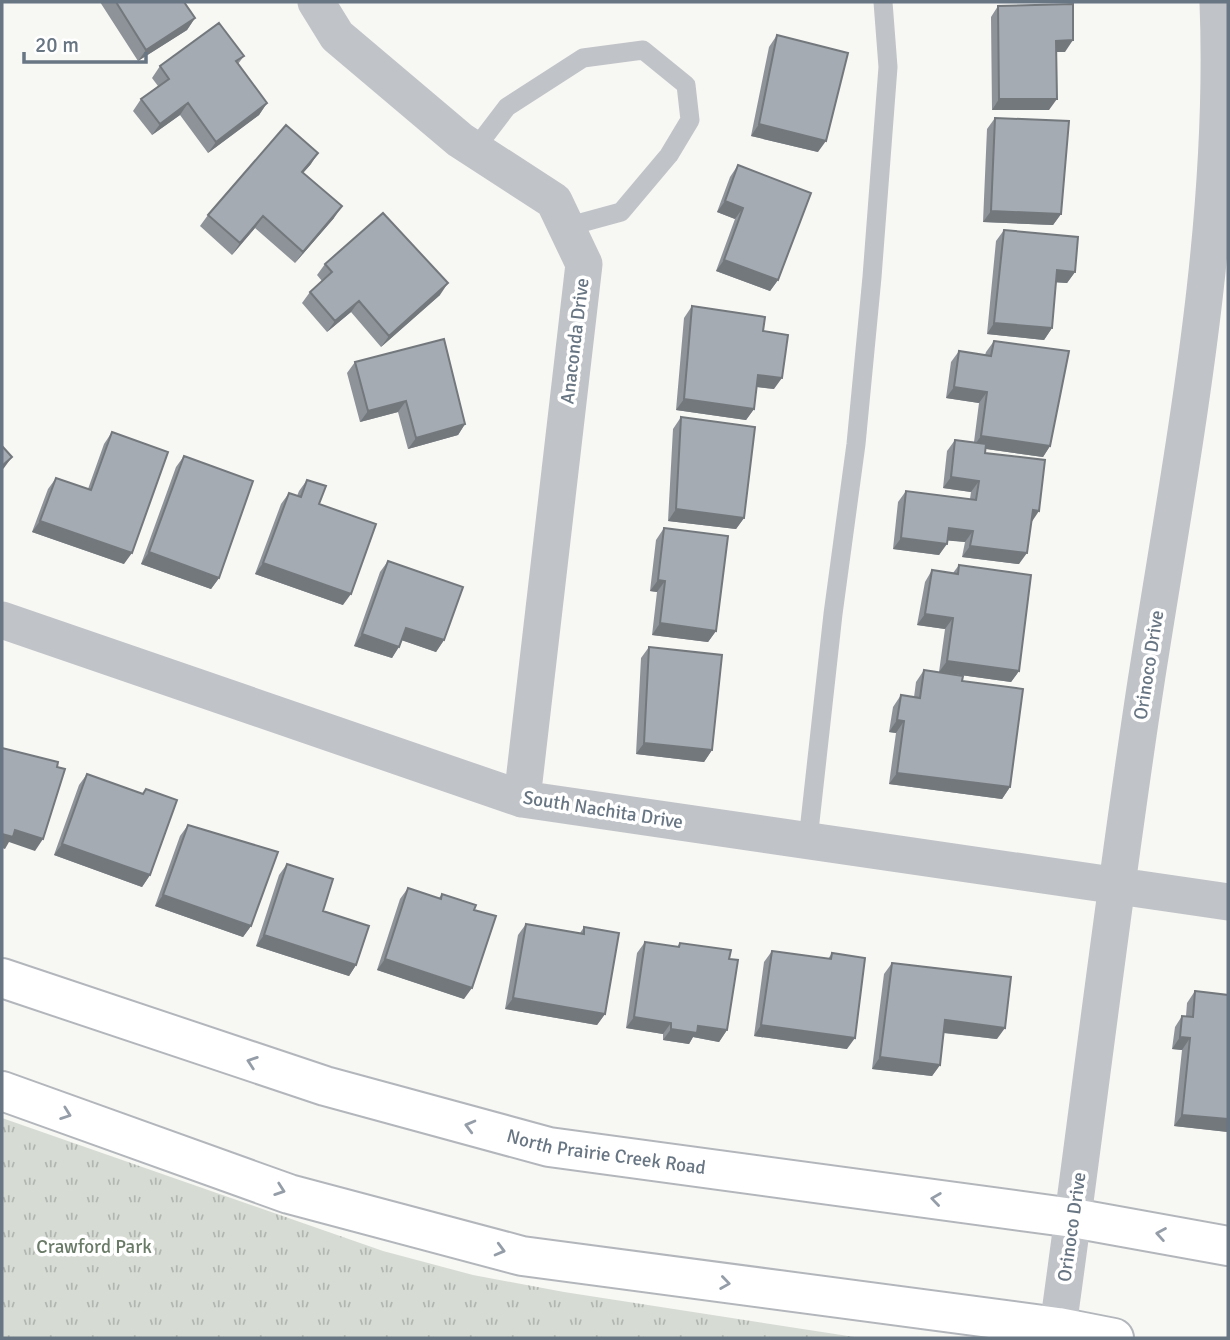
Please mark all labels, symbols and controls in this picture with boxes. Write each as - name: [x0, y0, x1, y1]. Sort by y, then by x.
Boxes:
- scale bar: [24, 21, 147, 65]
- text: 20 m: [35, 32, 79, 58]
- street label: Anaconda Drive: [555, 277, 595, 405]
- street label: Orinoco Drive: [1128, 608, 1170, 722]
- street label: South Nachita Drive: [521, 785, 685, 835]
- one-way arrow: [246, 1056, 259, 1070]
- one-way arrow: [59, 1106, 72, 1120]
- one-way arrow: [464, 1120, 476, 1134]
- street label: North Prairie Creek Road: [504, 1124, 707, 1180]
- street label: Orinoco Drive: [1052, 1171, 1092, 1283]
- one-way arrow: [274, 1182, 286, 1196]
- one-way arrow: [930, 1192, 942, 1207]
- one-way arrow: [1155, 1227, 1167, 1242]
- park label: Crawford Park: [36, 1235, 152, 1259]
- one-way arrow: [494, 1241, 506, 1256]
- one-way arrow: [719, 1275, 731, 1290]

